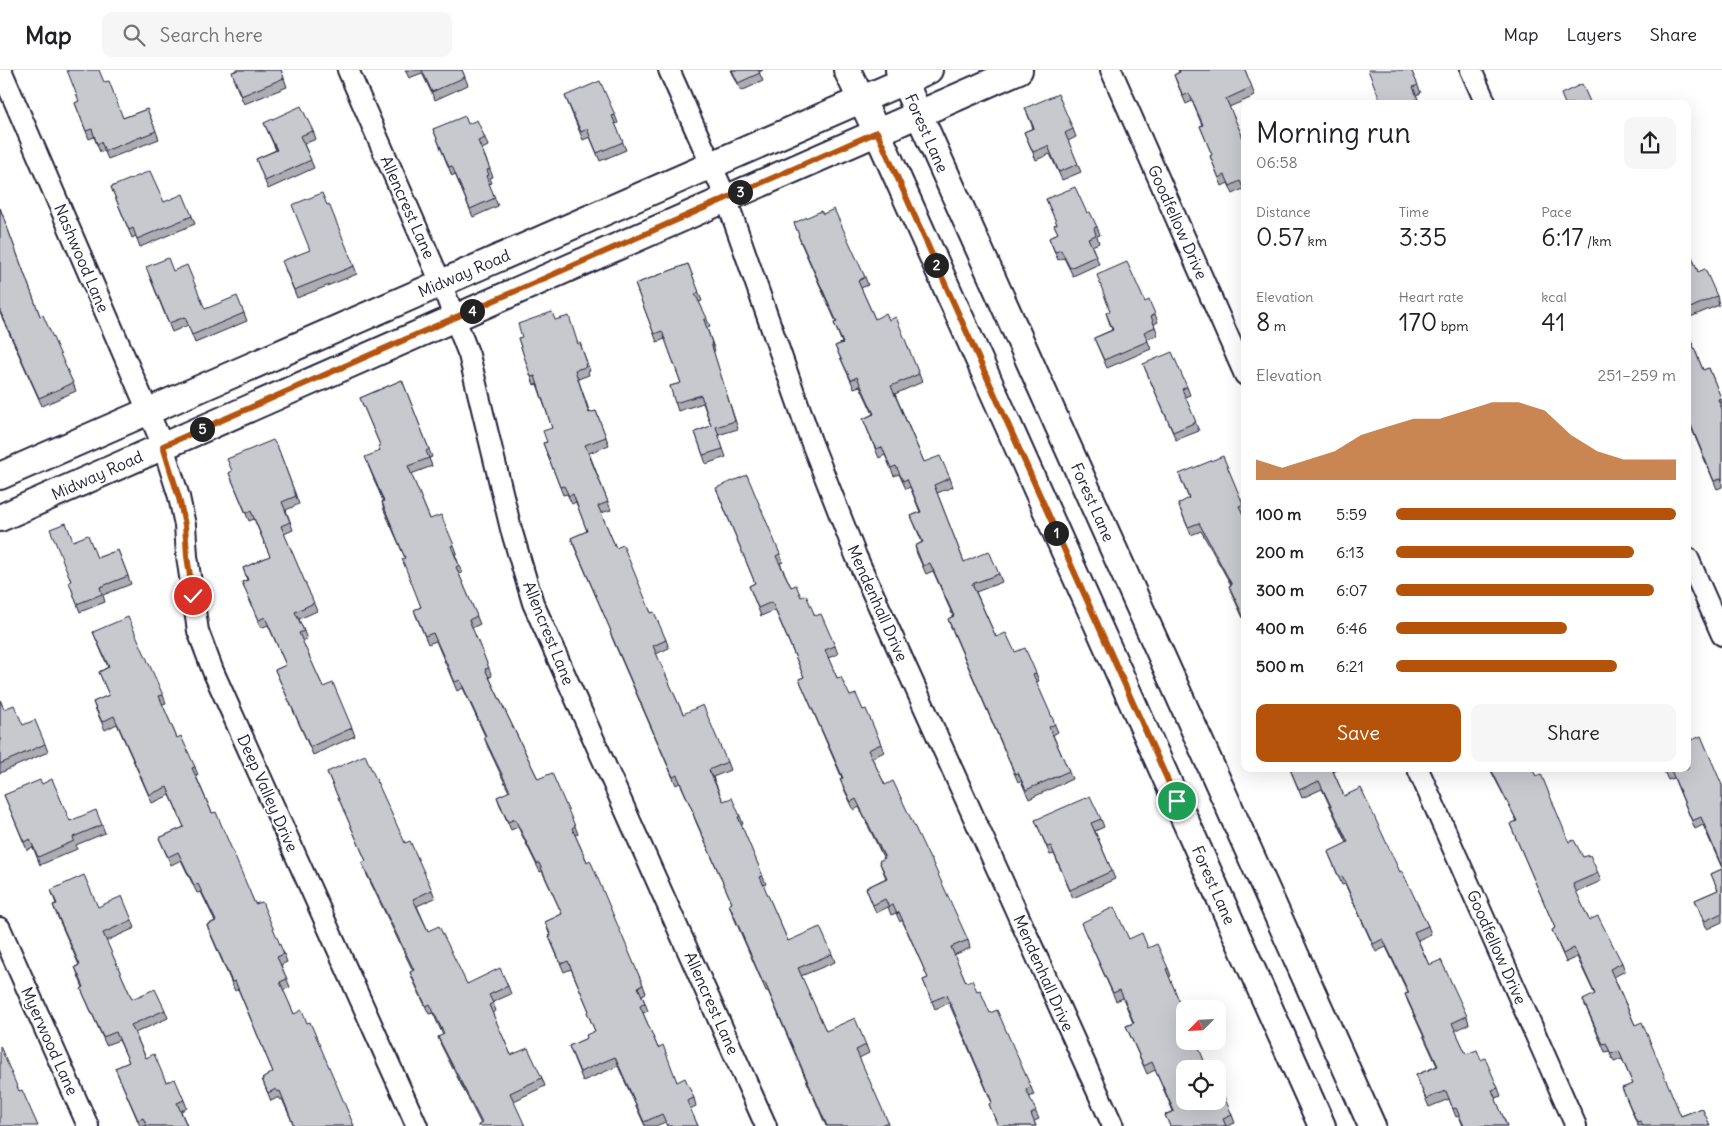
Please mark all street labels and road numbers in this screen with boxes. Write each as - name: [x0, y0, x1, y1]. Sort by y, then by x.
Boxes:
- street label: Forest Lane: [901, 91, 953, 175]
- street label: Allencrest Lane: [376, 153, 440, 261]
- street label: Goodfellow Drive: [1144, 162, 1212, 282]
- street label: Nashwood Lane: [50, 201, 114, 315]
- street label: Midway Road: [415, 245, 513, 301]
- street label: Midway Road: [48, 446, 146, 504]
- street label: Forest Lane: [1067, 460, 1119, 544]
- street label: Mendenhall Drive: [843, 542, 913, 664]
- street label: Allencrest Lane: [519, 578, 579, 688]
- street label: Deep Valley Drive: [233, 731, 303, 855]
- street label: Forest Lane: [1188, 843, 1240, 927]
- street label: Goodfellow Drive: [1463, 887, 1531, 1007]
- street label: Mendenhall Drive: [1009, 912, 1079, 1034]
- street label: Allencrest Lane: [680, 949, 744, 1057]
- street label: Myerwood Lane: [17, 984, 83, 1098]

